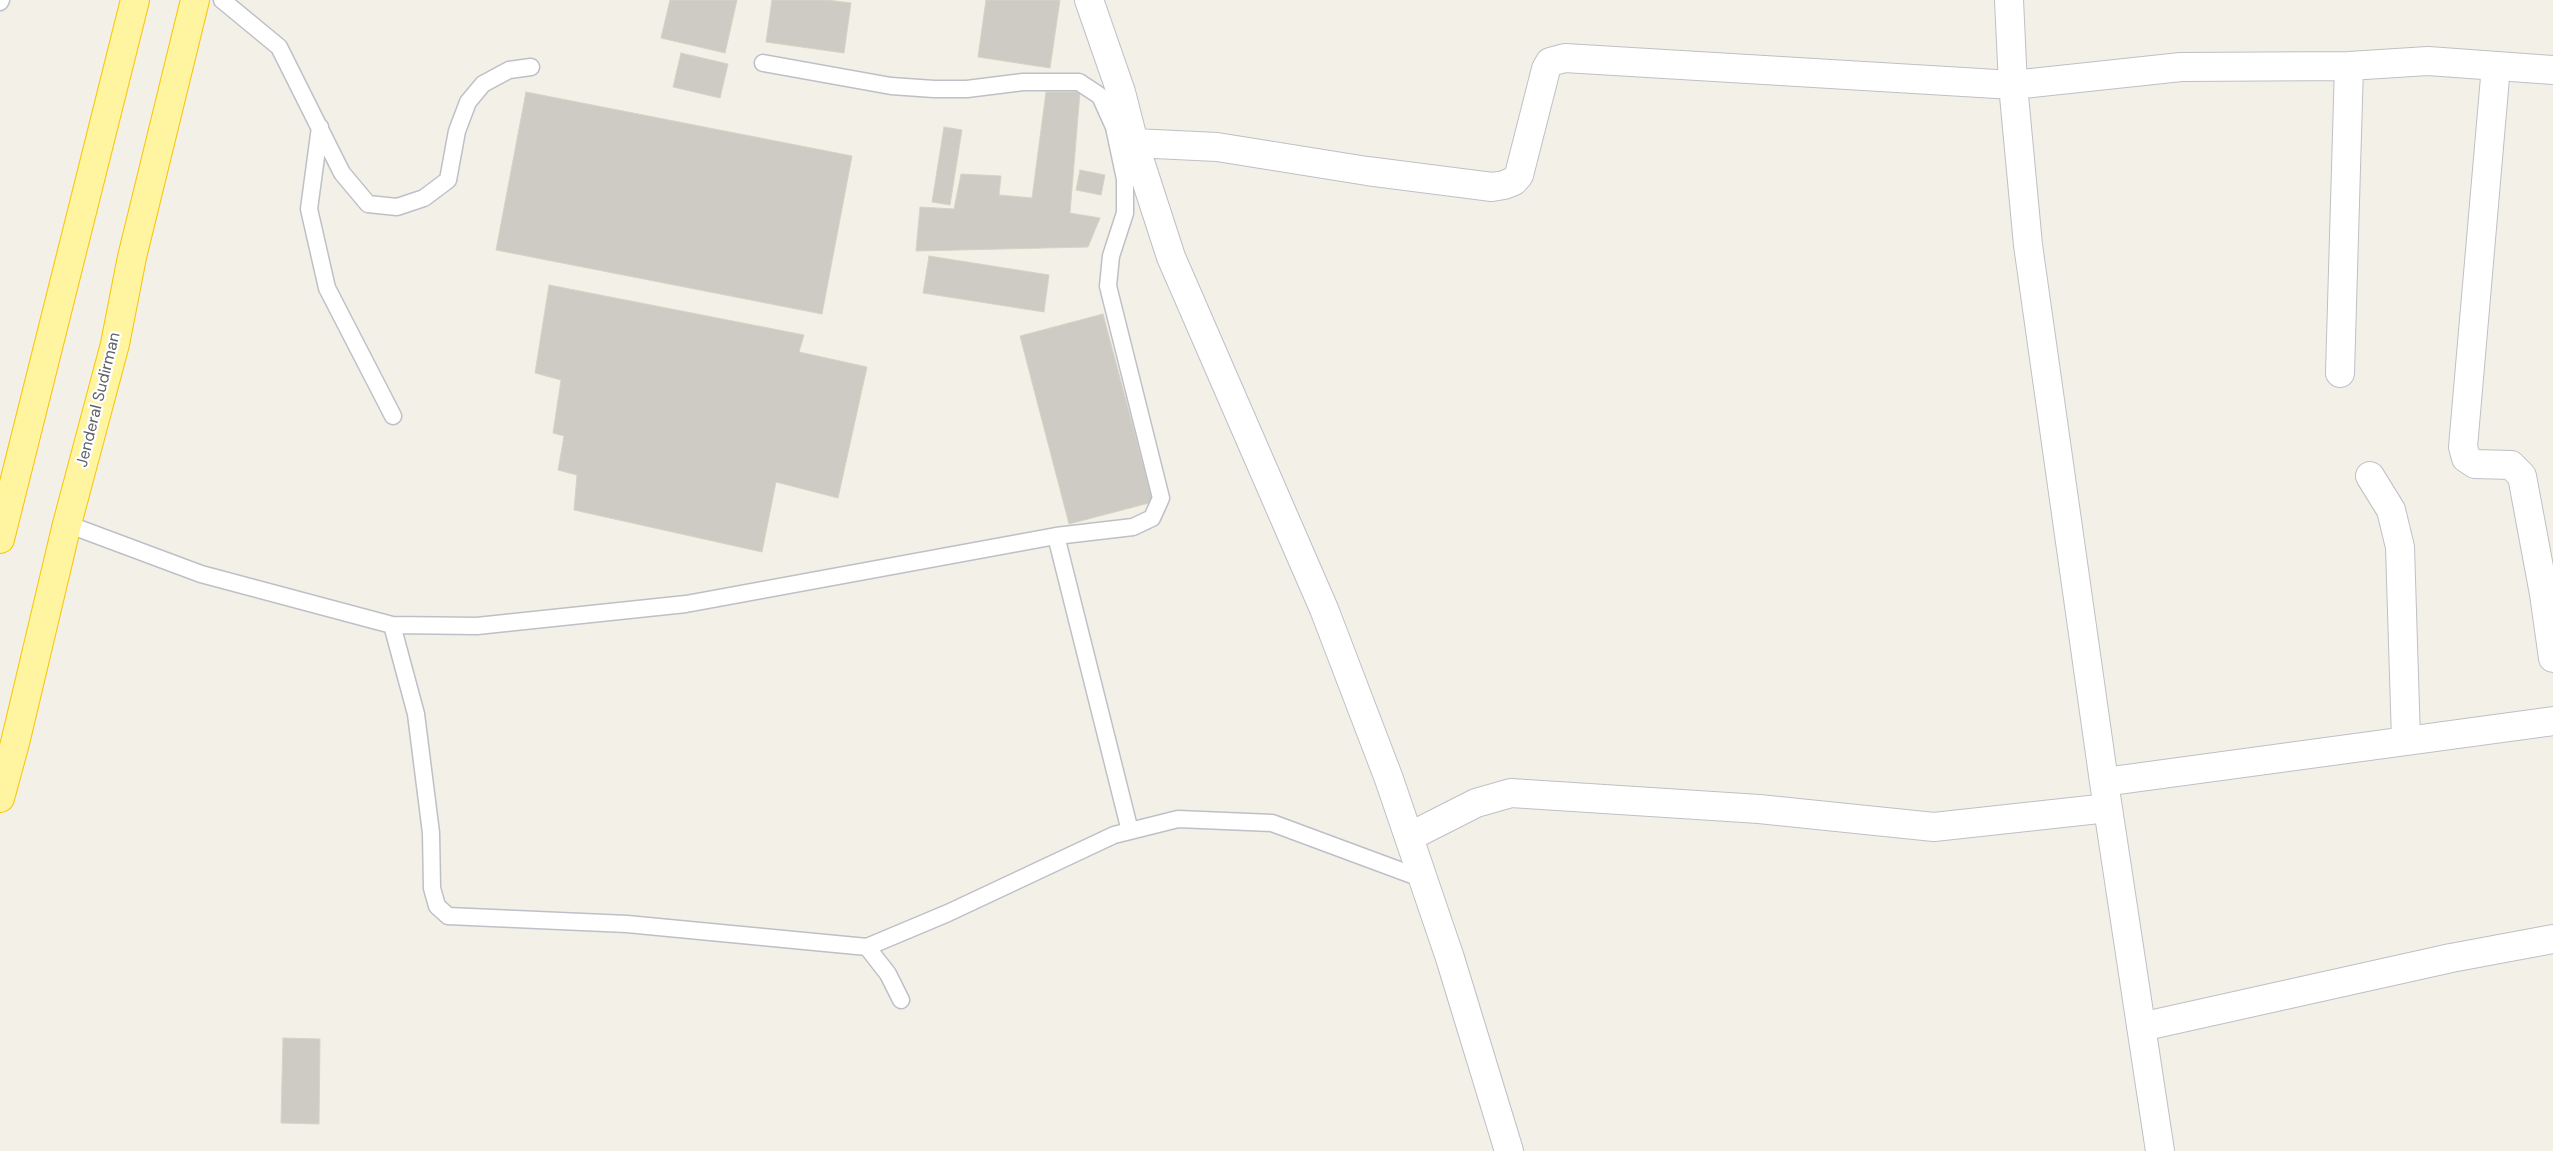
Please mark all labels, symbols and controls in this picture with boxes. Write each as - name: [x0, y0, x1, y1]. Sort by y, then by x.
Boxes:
- street label: Jenderal Sudirman: [73, 331, 125, 469]

